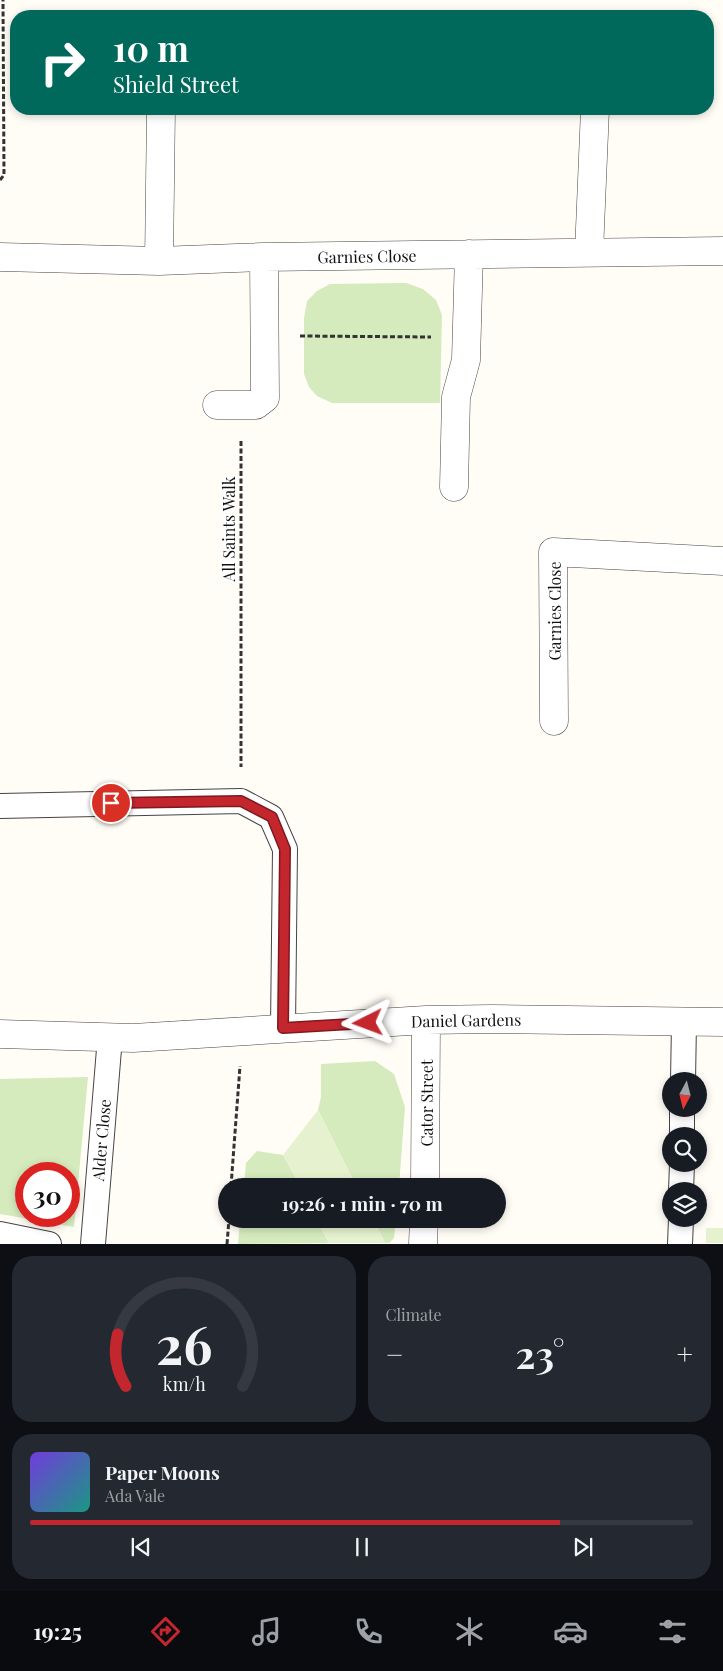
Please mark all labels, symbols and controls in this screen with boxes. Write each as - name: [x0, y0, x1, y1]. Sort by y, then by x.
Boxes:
- text: 10 m: [113, 24, 189, 71]
- icon: right: [30, 30, 95, 95]
- text: Shield Street: [113, 69, 239, 99]
- street label: Garnies Close: [317, 245, 417, 267]
- street label: All Saints Walk: [218, 476, 239, 583]
- street label: Garnies Close: [544, 561, 565, 661]
- pin: [90, 782, 132, 824]
- icon: arrive: [97, 789, 125, 817]
- position arrow: [341, 996, 393, 1048]
- street label: Daniel Gardens: [411, 1009, 521, 1031]
- street label: Cator Street: [416, 1059, 437, 1147]
- north arrow: [662, 1072, 708, 1118]
- map controls: [662, 1072, 707, 1227]
- street label: Alder Close: [87, 1098, 115, 1183]
- button: search: [662, 1127, 707, 1172]
- speed limit sign: 30: [15, 1162, 80, 1227]
- button: layers: [662, 1182, 707, 1227]
- text: 19:26 · 1 min · 70 m: [281, 1190, 443, 1216]
- text: Climate: [386, 1304, 442, 1325]
- text: 26: [156, 1309, 212, 1378]
- text: 23°: [516, 1328, 565, 1379]
- text: −: [386, 1335, 404, 1372]
- text: +: [677, 1335, 693, 1372]
- text: km/h: [162, 1372, 206, 1395]
- text: Paper Moons: [105, 1459, 220, 1485]
- text: Ada Vale: [105, 1485, 165, 1506]
- icon: previous: [127, 1533, 155, 1561]
- icon: pause: [348, 1533, 376, 1561]
- icon: next: [569, 1533, 597, 1561]
- icon: directions: [148, 1614, 183, 1649]
- icon: music: [249, 1614, 284, 1649]
- icon: phone: [351, 1614, 386, 1649]
- icon: climate: [452, 1614, 487, 1649]
- icon: car: [553, 1614, 588, 1649]
- icon: filters: [655, 1614, 690, 1649]
- text: 19:25: [33, 1616, 82, 1646]

